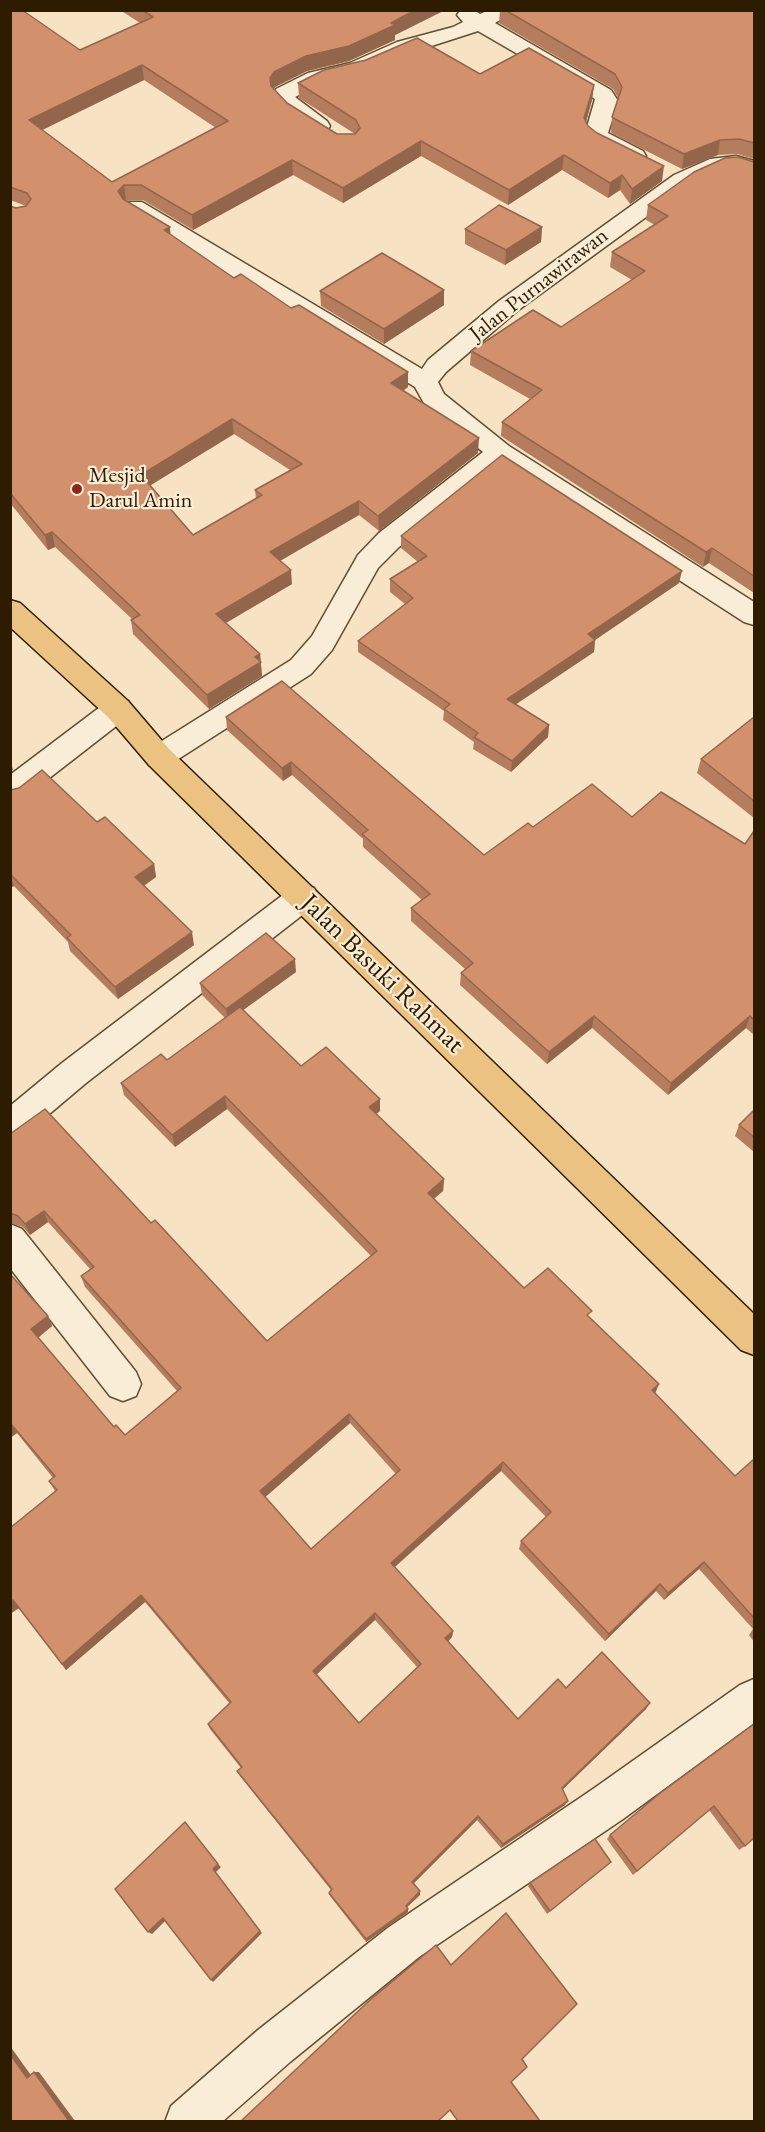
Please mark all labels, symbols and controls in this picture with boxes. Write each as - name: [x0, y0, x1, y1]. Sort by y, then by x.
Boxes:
- street label: Jalan Purnawirawan: [464, 223, 614, 347]
- place label: Mesjid Darul Amin: [89, 463, 192, 514]
- marker: Mesjid Darul Amin: [70, 482, 84, 496]
- street label: Jalan Basuki Rahmat: [293, 888, 471, 1060]

